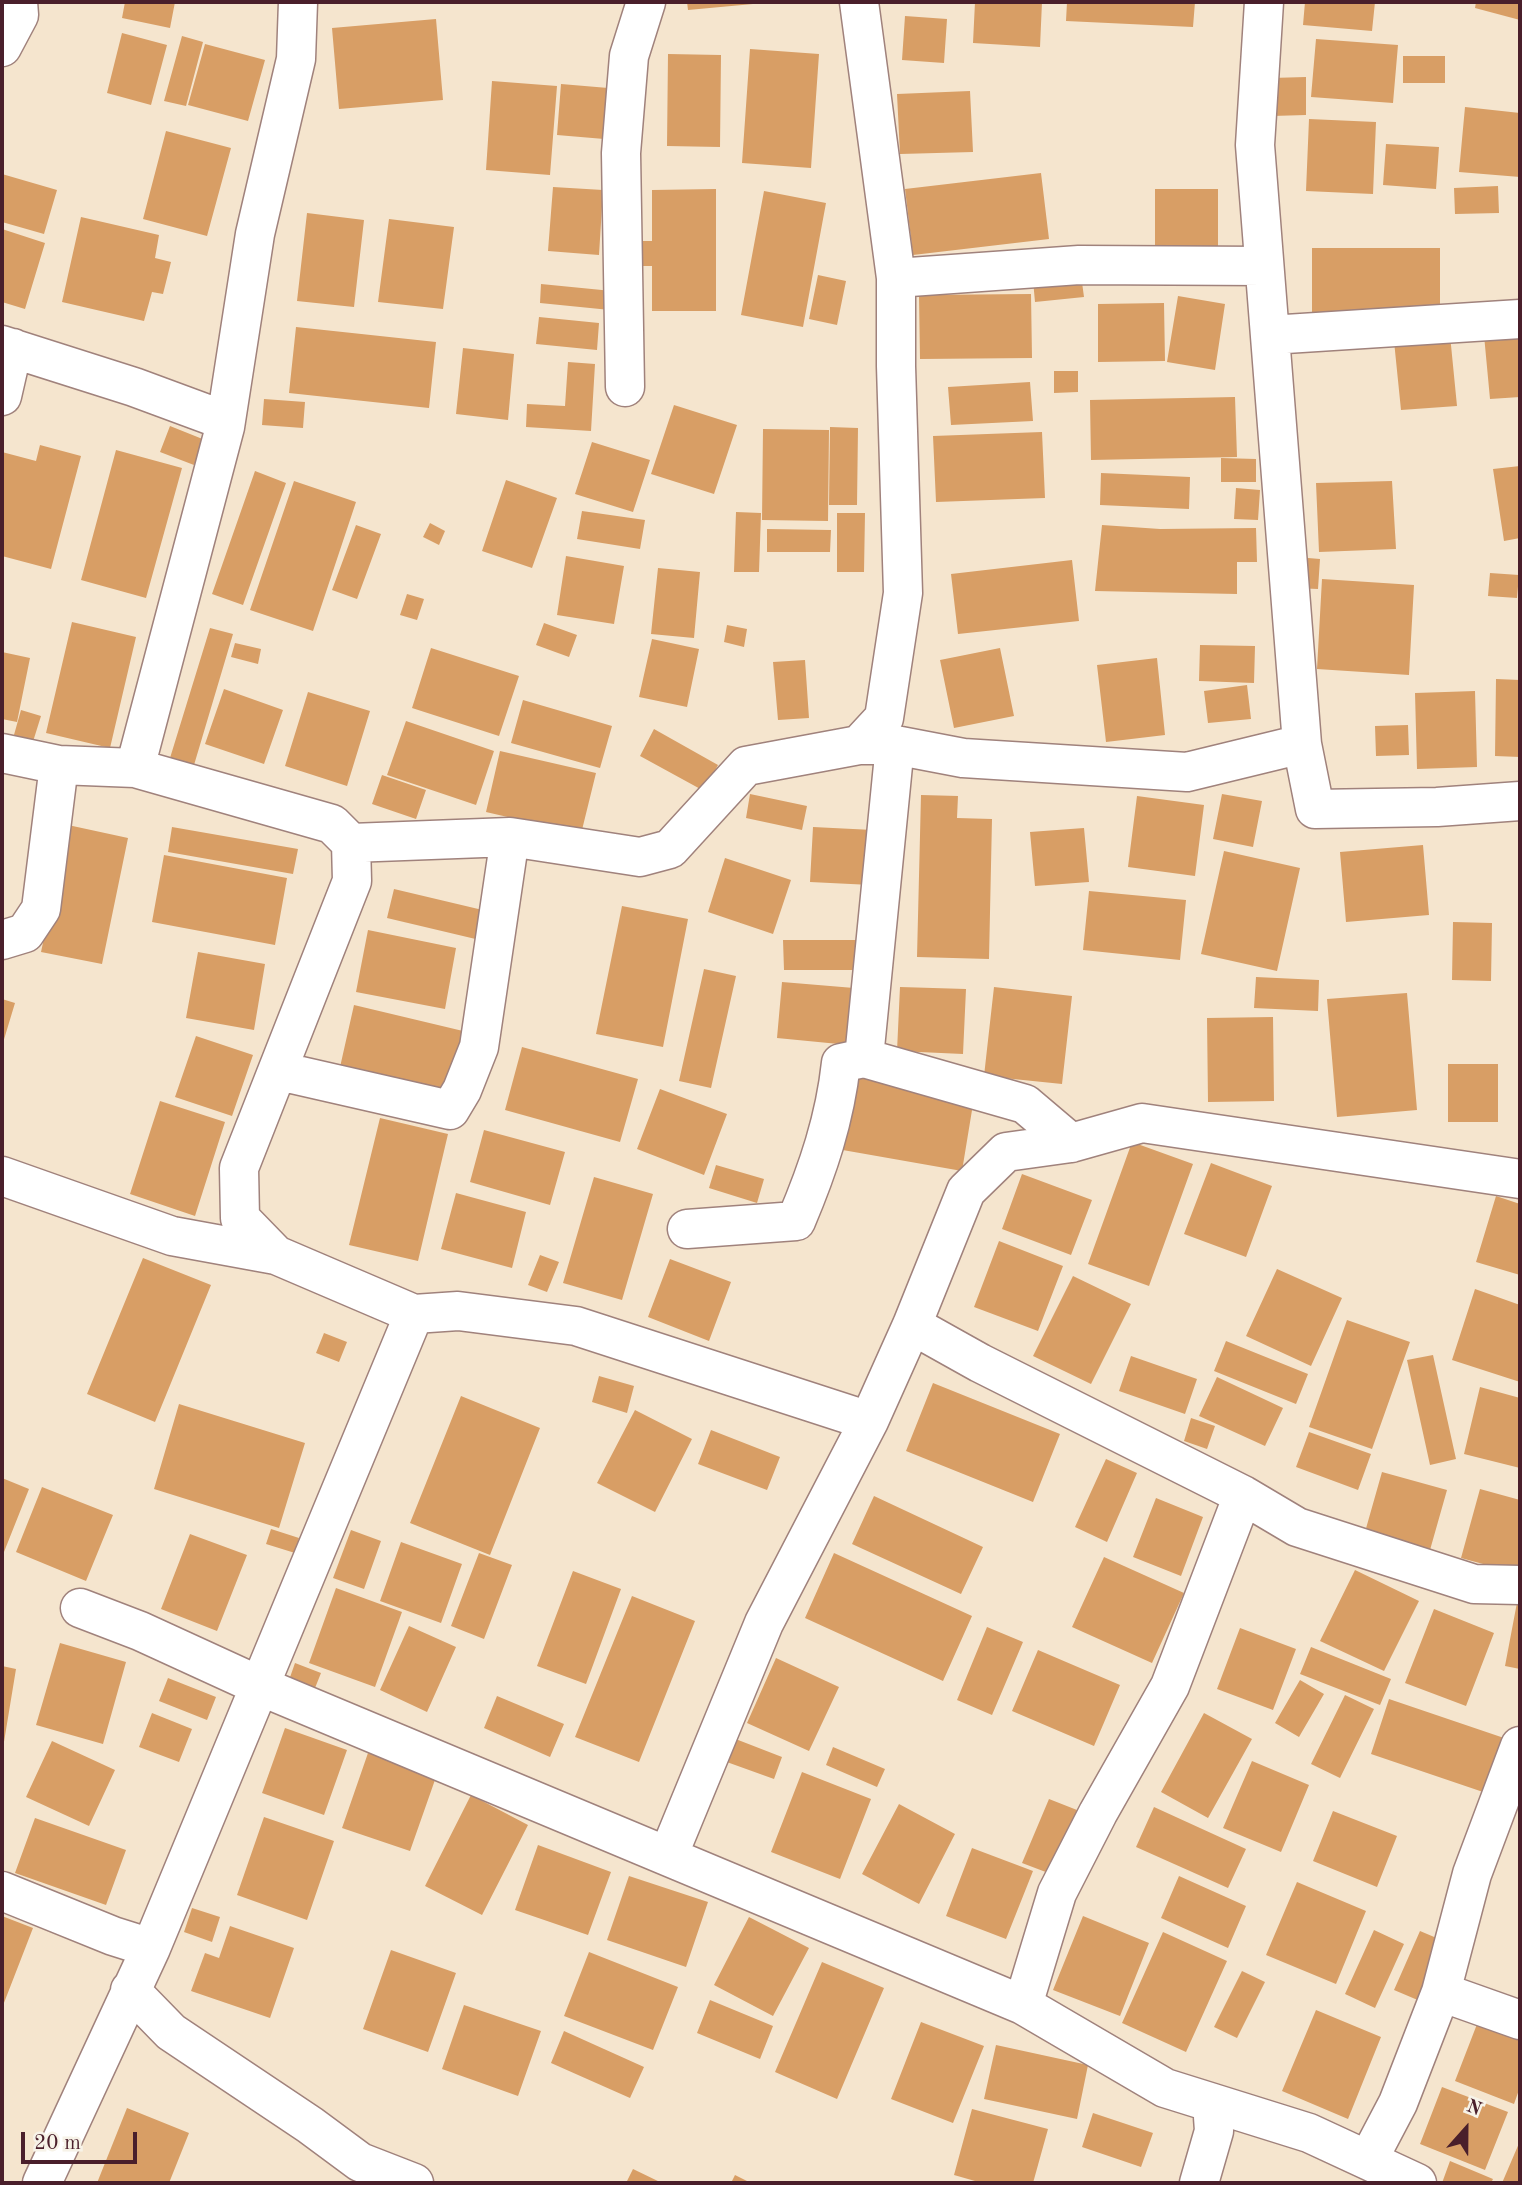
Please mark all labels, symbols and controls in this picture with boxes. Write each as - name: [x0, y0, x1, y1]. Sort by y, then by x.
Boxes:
- north arrow: [1431, 2094, 1501, 2164]
- text: N: [1464, 2097, 1484, 2120]
- scale bar: [24, 2118, 140, 2162]
- text: 20 m: [34, 2133, 81, 2154]

